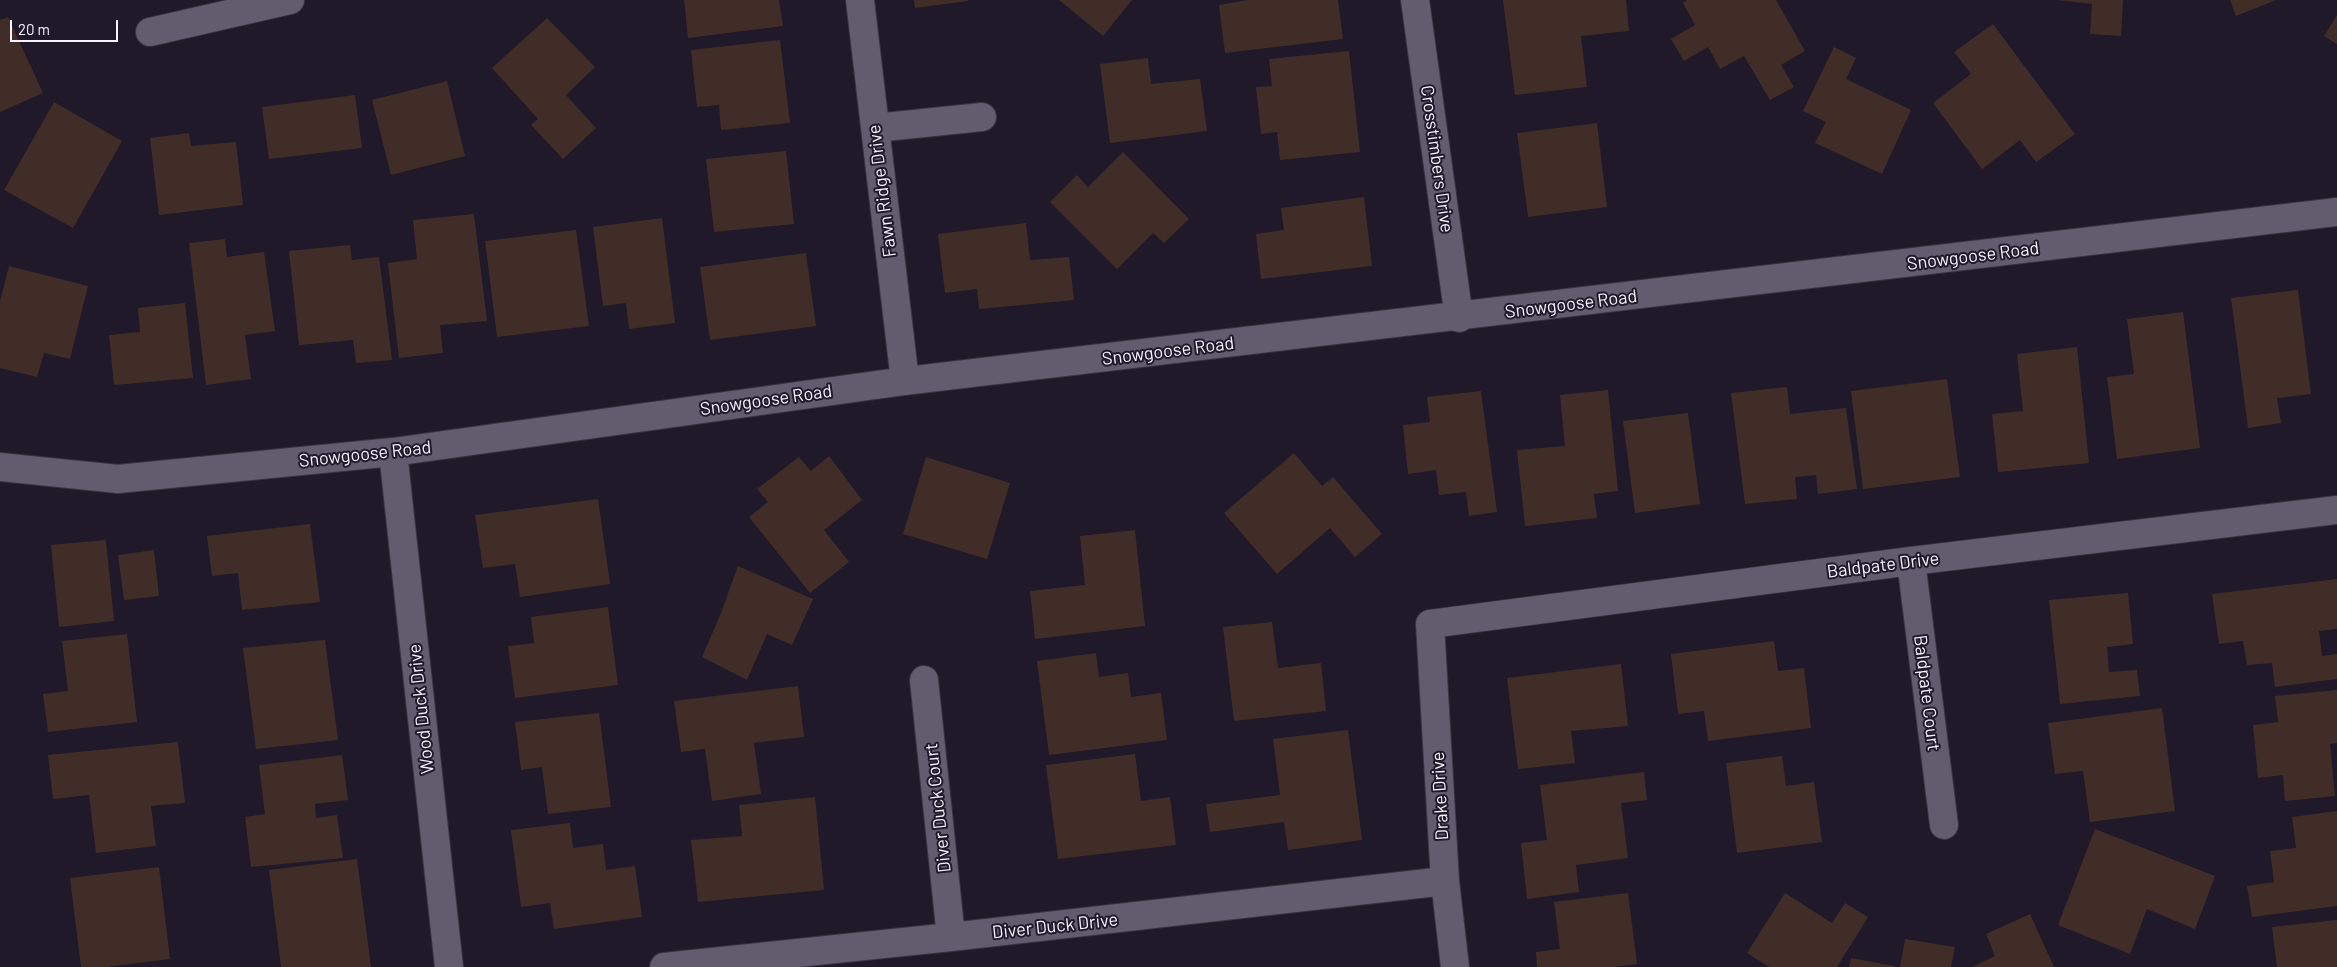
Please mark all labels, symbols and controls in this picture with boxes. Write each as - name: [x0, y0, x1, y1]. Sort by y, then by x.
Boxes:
- scale bar: [12, 10, 120, 42]
- text: 20 m: [18, 20, 50, 38]
- street label: Crosstimbers Drive: [1416, 84, 1458, 234]
- street label: Fawn Ridge Drive: [863, 123, 901, 259]
- street label: Snowgoose Road: [1906, 237, 2040, 275]
- street label: Snowgoose Road: [1504, 285, 1638, 323]
- street label: Snowgoose Road: [1101, 332, 1235, 370]
- street label: Snowgoose Road: [699, 380, 833, 420]
- street label: Snowgoose Road: [298, 436, 432, 472]
- street label: Baldpate Drive: [1826, 547, 1940, 583]
- street label: Baldpate Court: [1909, 634, 1945, 752]
- street label: Wood Duck Drive: [403, 643, 439, 775]
- street label: Diver Duck Court: [920, 742, 956, 874]
- street label: Drake Drive: [1427, 751, 1453, 841]
- street label: Diver Duck Drive: [991, 909, 1119, 943]

